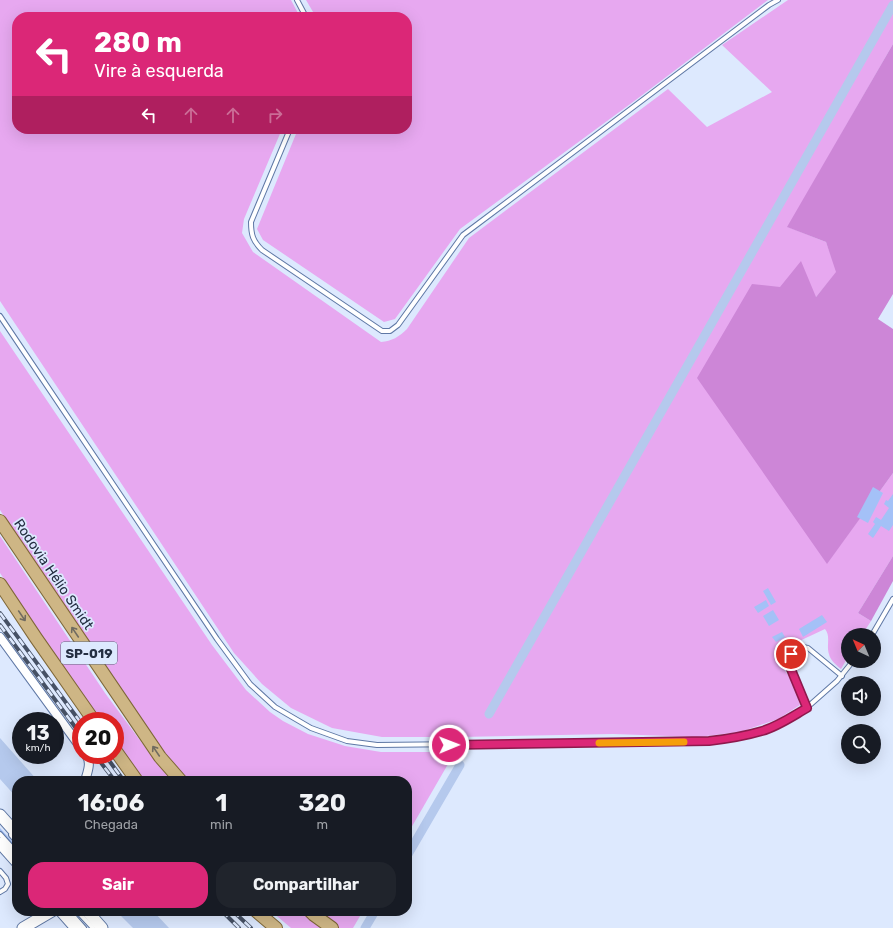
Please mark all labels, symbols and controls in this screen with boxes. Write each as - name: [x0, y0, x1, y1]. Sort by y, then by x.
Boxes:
- text: 280 m: [94, 26, 182, 59]
- icon: left: [28, 28, 80, 80]
- text: Vire à esquerda: [94, 60, 224, 82]
- icon: left: [138, 104, 160, 126]
- icon: ahead: [180, 104, 202, 126]
- icon: ahead: [222, 104, 244, 126]
- icon: right: [264, 104, 286, 126]
- street label: Rodovia Hélio Smidt: [10, 516, 97, 633]
- one-way arrow: [18, 610, 26, 622]
- one-way arrow: [71, 627, 79, 638]
- north arrow: [841, 628, 881, 668]
- map controls: [841, 628, 881, 764]
- pin: [774, 637, 808, 671]
- road number: SP-019: [61, 642, 117, 664]
- icon: arrive: [780, 643, 802, 665]
- button: sound: [841, 676, 881, 716]
- speed limit sign: 20: [72, 712, 124, 764]
- text: 13: [26, 721, 50, 745]
- position arrow: [428, 724, 470, 766]
- button: search: [841, 724, 881, 764]
- text: km/h: [26, 742, 50, 754]
- one-way arrow: [152, 746, 160, 757]
- text: 16:06: [78, 789, 144, 817]
- text: 1: [215, 789, 227, 817]
- text: 320: [298, 789, 346, 817]
- text: Chegada: [84, 817, 138, 832]
- text: min: [210, 817, 233, 832]
- text: m: [317, 817, 328, 832]
- button: Sair: [28, 862, 208, 908]
- button: Compartilhar: [216, 862, 396, 908]

